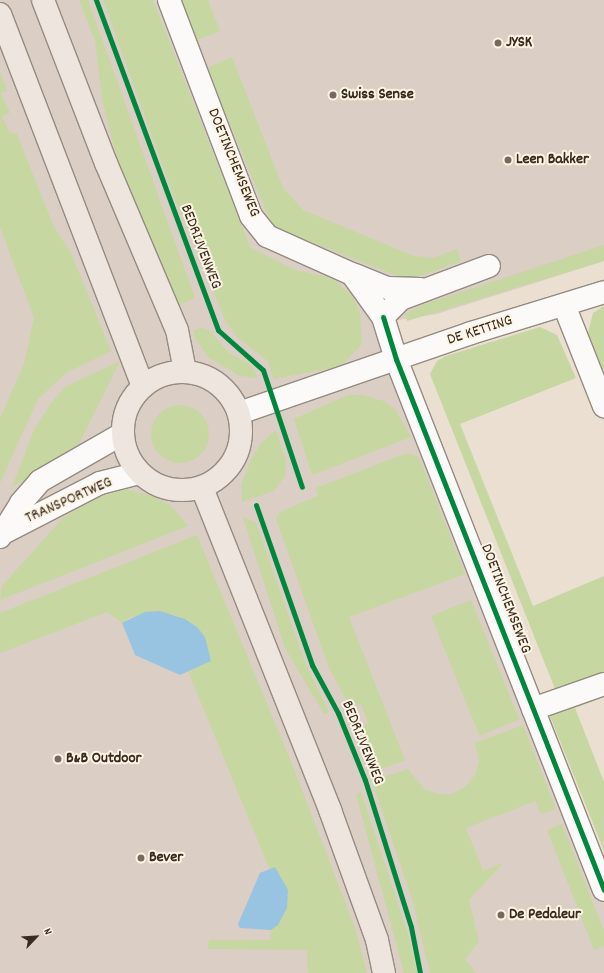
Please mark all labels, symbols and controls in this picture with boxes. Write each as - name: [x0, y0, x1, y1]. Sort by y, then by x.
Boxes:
- place label: JYSK: [506, 33, 532, 53]
- marker: JYSK: [493, 38, 503, 48]
- place label: Swiss Sense: [341, 85, 414, 105]
- marker: Swiss Sense: [328, 90, 338, 100]
- street label: DOETINCHEMSEWEG: [202, 106, 264, 220]
- place label: Leen Bakker: [516, 150, 589, 170]
- marker: Leen Bakker: [503, 155, 513, 165]
- street label: BEDRIJVENWEG: [175, 202, 225, 292]
- street label: DE KETTING: [445, 311, 515, 351]
- street label: TRANSPORTWEG: [23, 473, 115, 529]
- street label: DOETINCHEMSEWEG: [475, 542, 535, 656]
- street label: BEDRIJVENWEG: [336, 698, 388, 788]
- place label: B&B Outdoor: [66, 749, 142, 769]
- marker: B&B Outdoor: [53, 754, 63, 764]
- place label: Bever: [149, 848, 183, 868]
- marker: Bever: [136, 853, 146, 863]
- place label: De Pedaleur: [509, 905, 581, 925]
- marker: De Pedaleur: [496, 910, 506, 920]
- north arrow: [16, 917, 56, 957]
- text: N: [38, 926, 55, 938]

